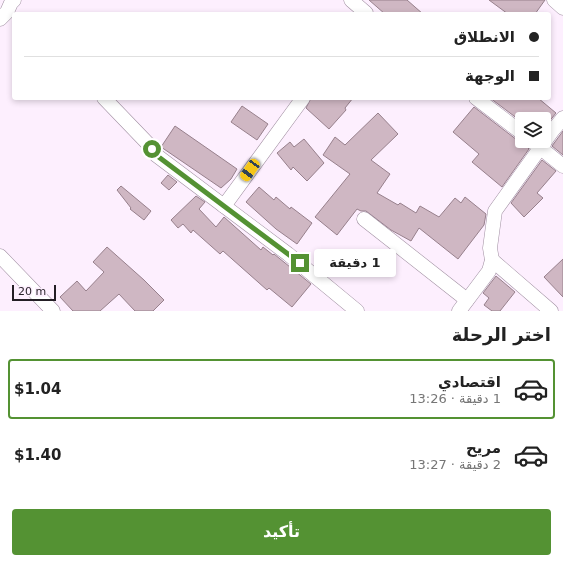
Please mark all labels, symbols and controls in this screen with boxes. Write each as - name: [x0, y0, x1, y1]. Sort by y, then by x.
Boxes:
- text: الانطلاق: [454, 28, 515, 46]
- text: الوجهة: [465, 67, 515, 85]
- map controls: [515, 112, 551, 148]
- button: layers: [515, 112, 551, 148]
- route start: [143, 140, 161, 158]
- car: [238, 157, 262, 183]
- callout: 1 دقيقة: [314, 249, 396, 277]
- route end: [291, 254, 309, 272]
- text: 1 دقيقة: [329, 255, 381, 270]
- scale bar: [12, 283, 56, 302]
- text: 20 m: [18, 285, 46, 298]
- text: اختر الرحلة: [452, 324, 551, 345]
- icon: car: [513, 371, 549, 407]
- text: اقتصادي: [438, 373, 501, 391]
- text: $1.04: [14, 380, 61, 398]
- text: 1 دقيقة · 13:26: [409, 391, 501, 406]
- icon: car: [513, 437, 549, 473]
- text: مريح: [466, 439, 501, 457]
- text: $1.40: [14, 446, 61, 464]
- text: 2 دقيقة · 13:27: [409, 457, 501, 472]
- button: تأكيد: [12, 509, 551, 555]

